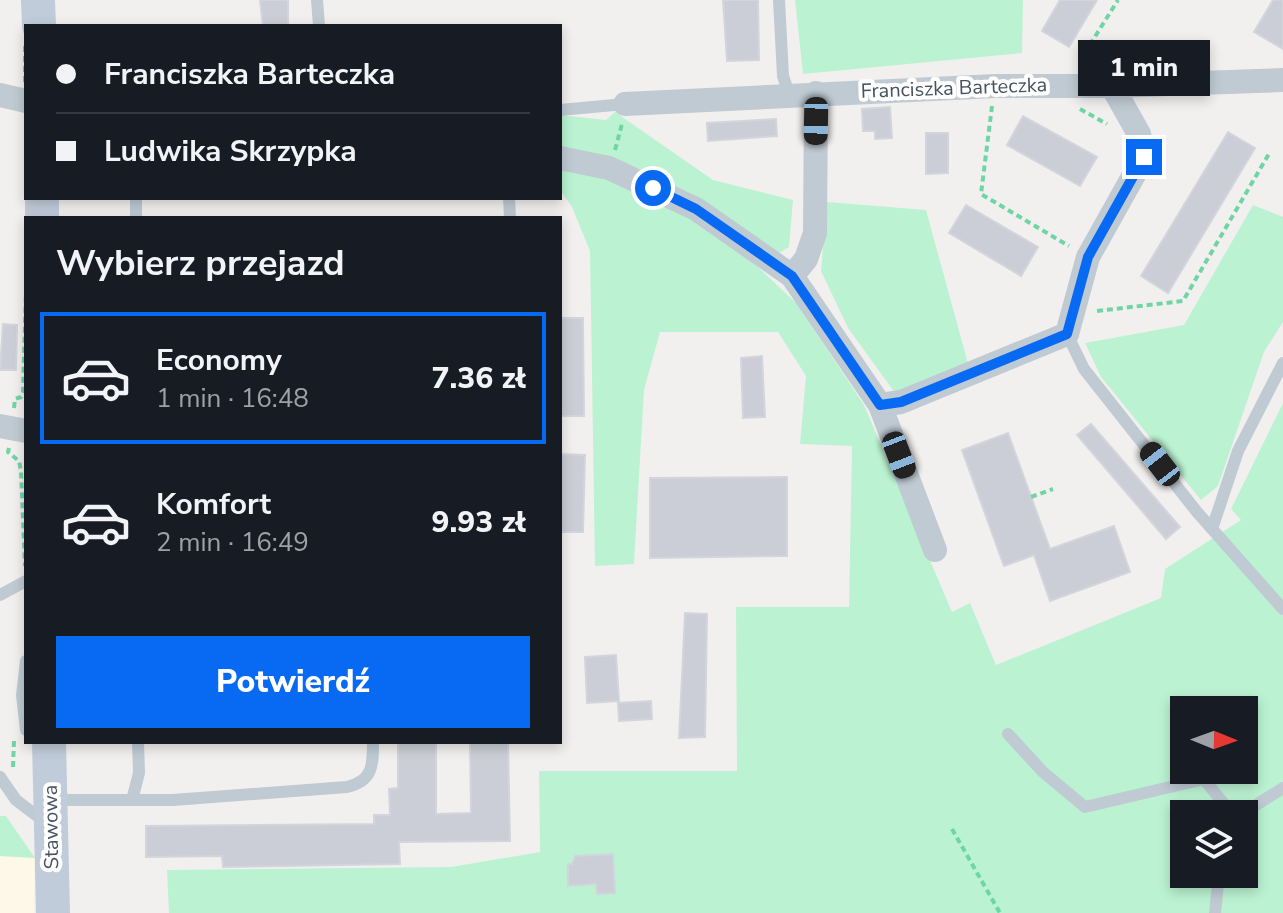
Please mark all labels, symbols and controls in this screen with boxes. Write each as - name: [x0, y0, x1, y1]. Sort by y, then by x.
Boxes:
- callout: 1 min: [1078, 41, 1210, 97]
- text: 1 min: [1110, 50, 1178, 85]
- text: Franciszka Barteczka: [104, 54, 395, 95]
- street label: Franciszka Barteczka: [860, 71, 1048, 105]
- car: [804, 97, 828, 145]
- text: Ludwika Skrzypka: [104, 131, 357, 172]
- route end: [1126, 139, 1162, 175]
- route start: [635, 170, 671, 206]
- text: Wybierz przejazd: [56, 239, 345, 288]
- text: Economy: [156, 340, 282, 381]
- icon: car: [60, 342, 132, 414]
- text: 7.36 zł: [431, 358, 526, 399]
- text: 1 min · 16:48: [156, 381, 309, 416]
- car: [879, 428, 919, 482]
- car: [1136, 438, 1184, 490]
- text: Komfort: [156, 484, 271, 525]
- icon: car: [60, 486, 132, 558]
- text: 9.93 zł: [431, 502, 526, 543]
- text: 2 min · 16:49: [156, 525, 309, 560]
- button: Potwierdź: [56, 636, 530, 728]
- north arrow: [1170, 696, 1258, 784]
- map controls: [1170, 696, 1258, 888]
- street label: Stawowa: [37, 784, 65, 870]
- button: layers: [1170, 800, 1258, 888]

